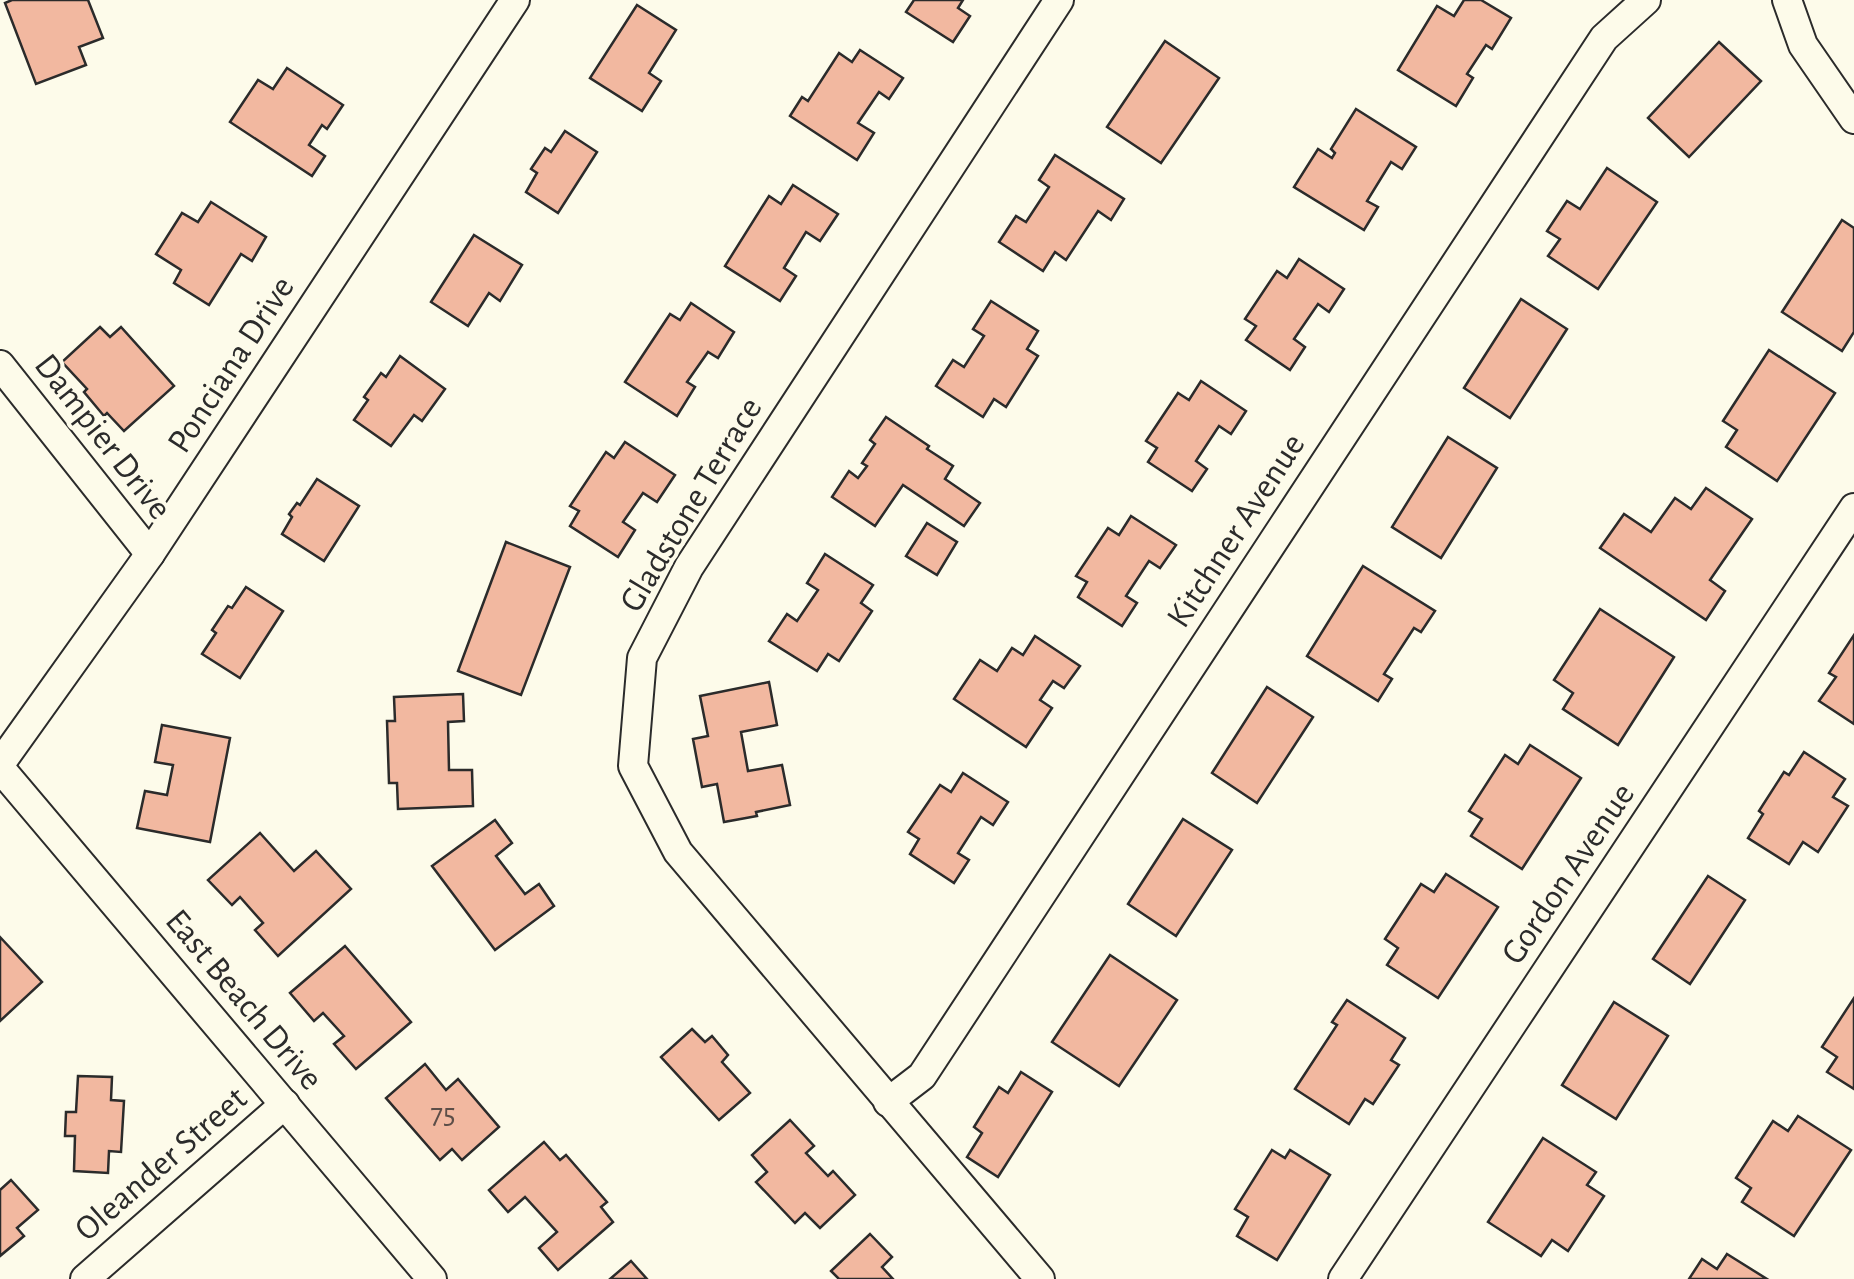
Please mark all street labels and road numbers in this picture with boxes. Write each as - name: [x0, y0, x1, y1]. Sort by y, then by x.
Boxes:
- street label: Ponciana Drive: [162, 270, 301, 459]
- street label: Dampier Drive: [28, 348, 178, 526]
- street label: Gladstone Terrace: [614, 392, 769, 618]
- street label: Kitchner Avenue: [1161, 428, 1312, 634]
- street label: Gordon Avenue: [1495, 777, 1641, 970]
- street label: East Beach Drive: [159, 903, 329, 1097]
- street label: Oleander Street: [69, 1081, 253, 1248]

